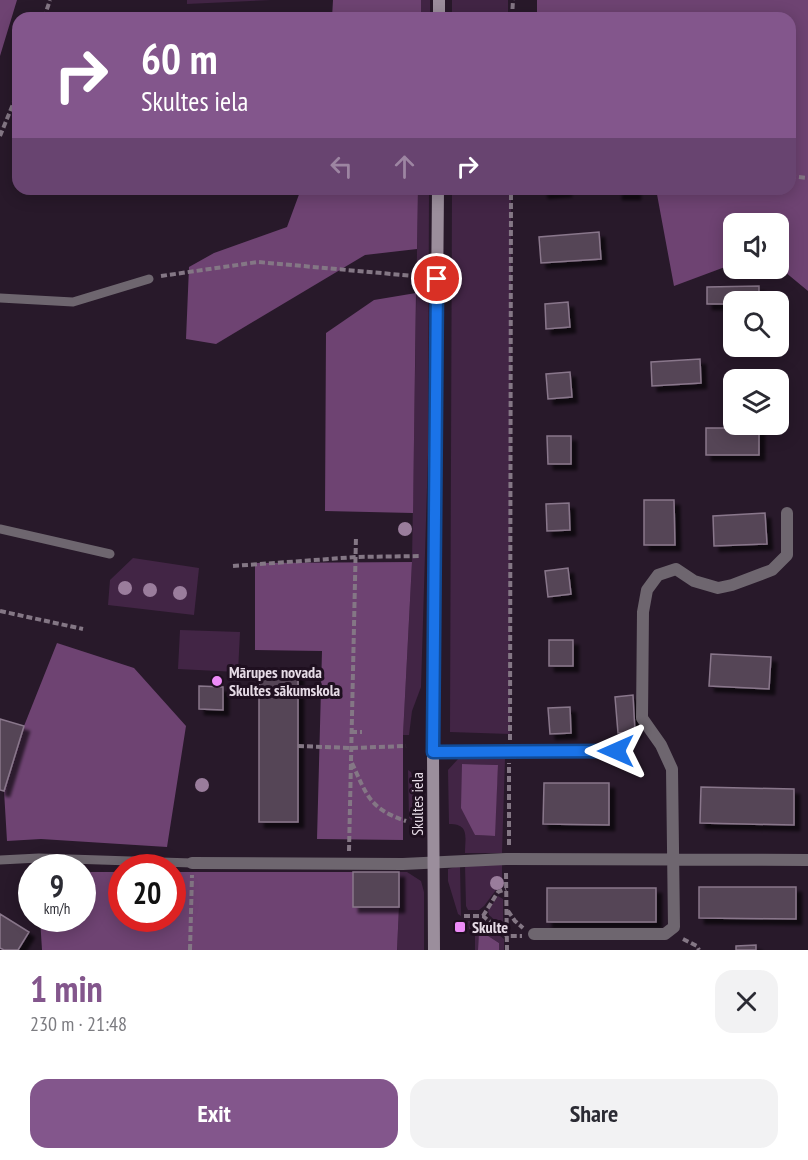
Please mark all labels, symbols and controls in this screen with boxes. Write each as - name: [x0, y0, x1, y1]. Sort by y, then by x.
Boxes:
- text: 60 m: [141, 31, 218, 86]
- icon: right: [42, 36, 120, 114]
- text: Skultes iela: [141, 84, 248, 118]
- icon: left: [325, 150, 358, 183]
- icon: ahead: [388, 150, 421, 183]
- icon: right: [451, 150, 484, 183]
- map controls: [723, 213, 789, 435]
- button: sound: [723, 213, 789, 279]
- pin: [411, 253, 462, 304]
- icon: arrive: [420, 262, 453, 295]
- button: search: [723, 291, 789, 357]
- button: layers: [723, 369, 789, 435]
- place label: Mārupes novada Skultes sākumskola: [229, 662, 341, 700]
- marker: Mārupes novada Skultes sākumskola: [210, 674, 224, 688]
- position arrow: [584, 719, 648, 783]
- street label: Skultes iela: [407, 772, 427, 836]
- speed limit sign: 20: [108, 854, 186, 932]
- text: 9: [50, 866, 64, 905]
- text: km/h: [44, 899, 70, 918]
- place label: Skulte: [472, 917, 508, 937]
- marker: Skulte: [453, 920, 467, 934]
- text: 1 min: [30, 965, 103, 1012]
- button: close: [715, 970, 778, 1033]
- text: 230 m · 21:48: [30, 1011, 127, 1037]
- button: Exit: [30, 1079, 398, 1148]
- button: Share: [410, 1079, 778, 1148]

